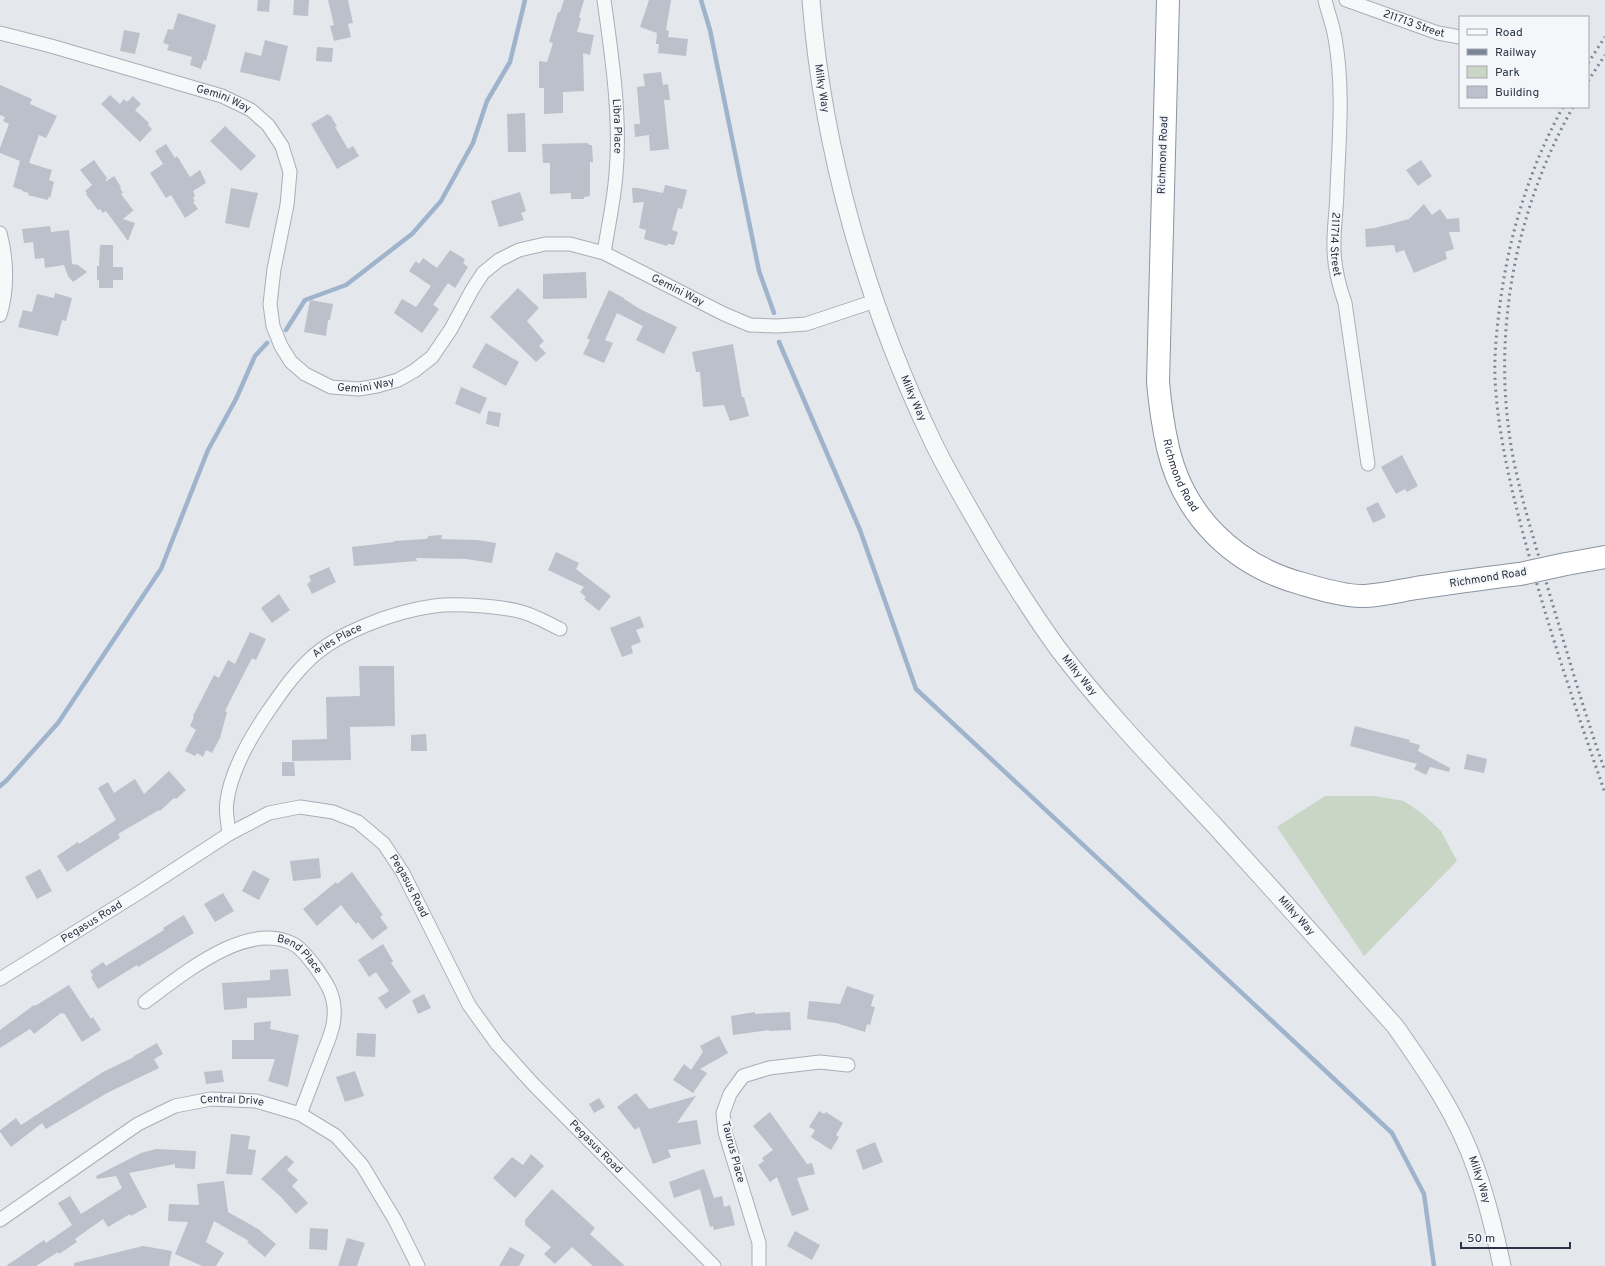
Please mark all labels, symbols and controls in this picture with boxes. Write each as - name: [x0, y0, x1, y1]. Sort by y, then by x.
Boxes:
- street label: 211713 Street: [1381, 7, 1446, 41]
- legend: [1459, 16, 1589, 108]
- text: Road: [1495, 25, 1523, 41]
- text: Railway: [1495, 45, 1536, 61]
- street label: Milky Way: [811, 63, 832, 114]
- text: Park: [1495, 65, 1520, 81]
- street label: Gemini Way: [194, 82, 253, 116]
- text: Building: [1495, 85, 1539, 101]
- street label: Libra Place: [609, 98, 624, 154]
- street label: Richmond Road: [1155, 116, 1171, 194]
- street label: 211714 Street: [1327, 211, 1344, 278]
- street label: Gemini Way: [649, 271, 707, 310]
- street label: Milky Way: [897, 373, 929, 424]
- street label: Gemini Way: [337, 374, 396, 396]
- street label: Richmond Road: [1159, 438, 1202, 515]
- street label: Richmond Road: [1448, 565, 1528, 591]
- street label: Aries Place: [310, 621, 364, 661]
- street label: Milky Way: [1058, 652, 1100, 699]
- street label: Pegasus Road: [386, 852, 431, 920]
- street label: Milky Way: [1275, 893, 1318, 939]
- street label: Pegasus Road: [58, 898, 125, 946]
- street label: Bend Place: [276, 932, 325, 977]
- street label: Central Drive: [199, 1092, 266, 1110]
- street label: Pegasus Road: [566, 1117, 625, 1177]
- street label: Taurus Place: [718, 1120, 748, 1184]
- street label: Milky Way: [1465, 1154, 1494, 1205]
- scale bar: [1461, 1224, 1570, 1250]
- text: 50 m: [1467, 1231, 1495, 1247]

